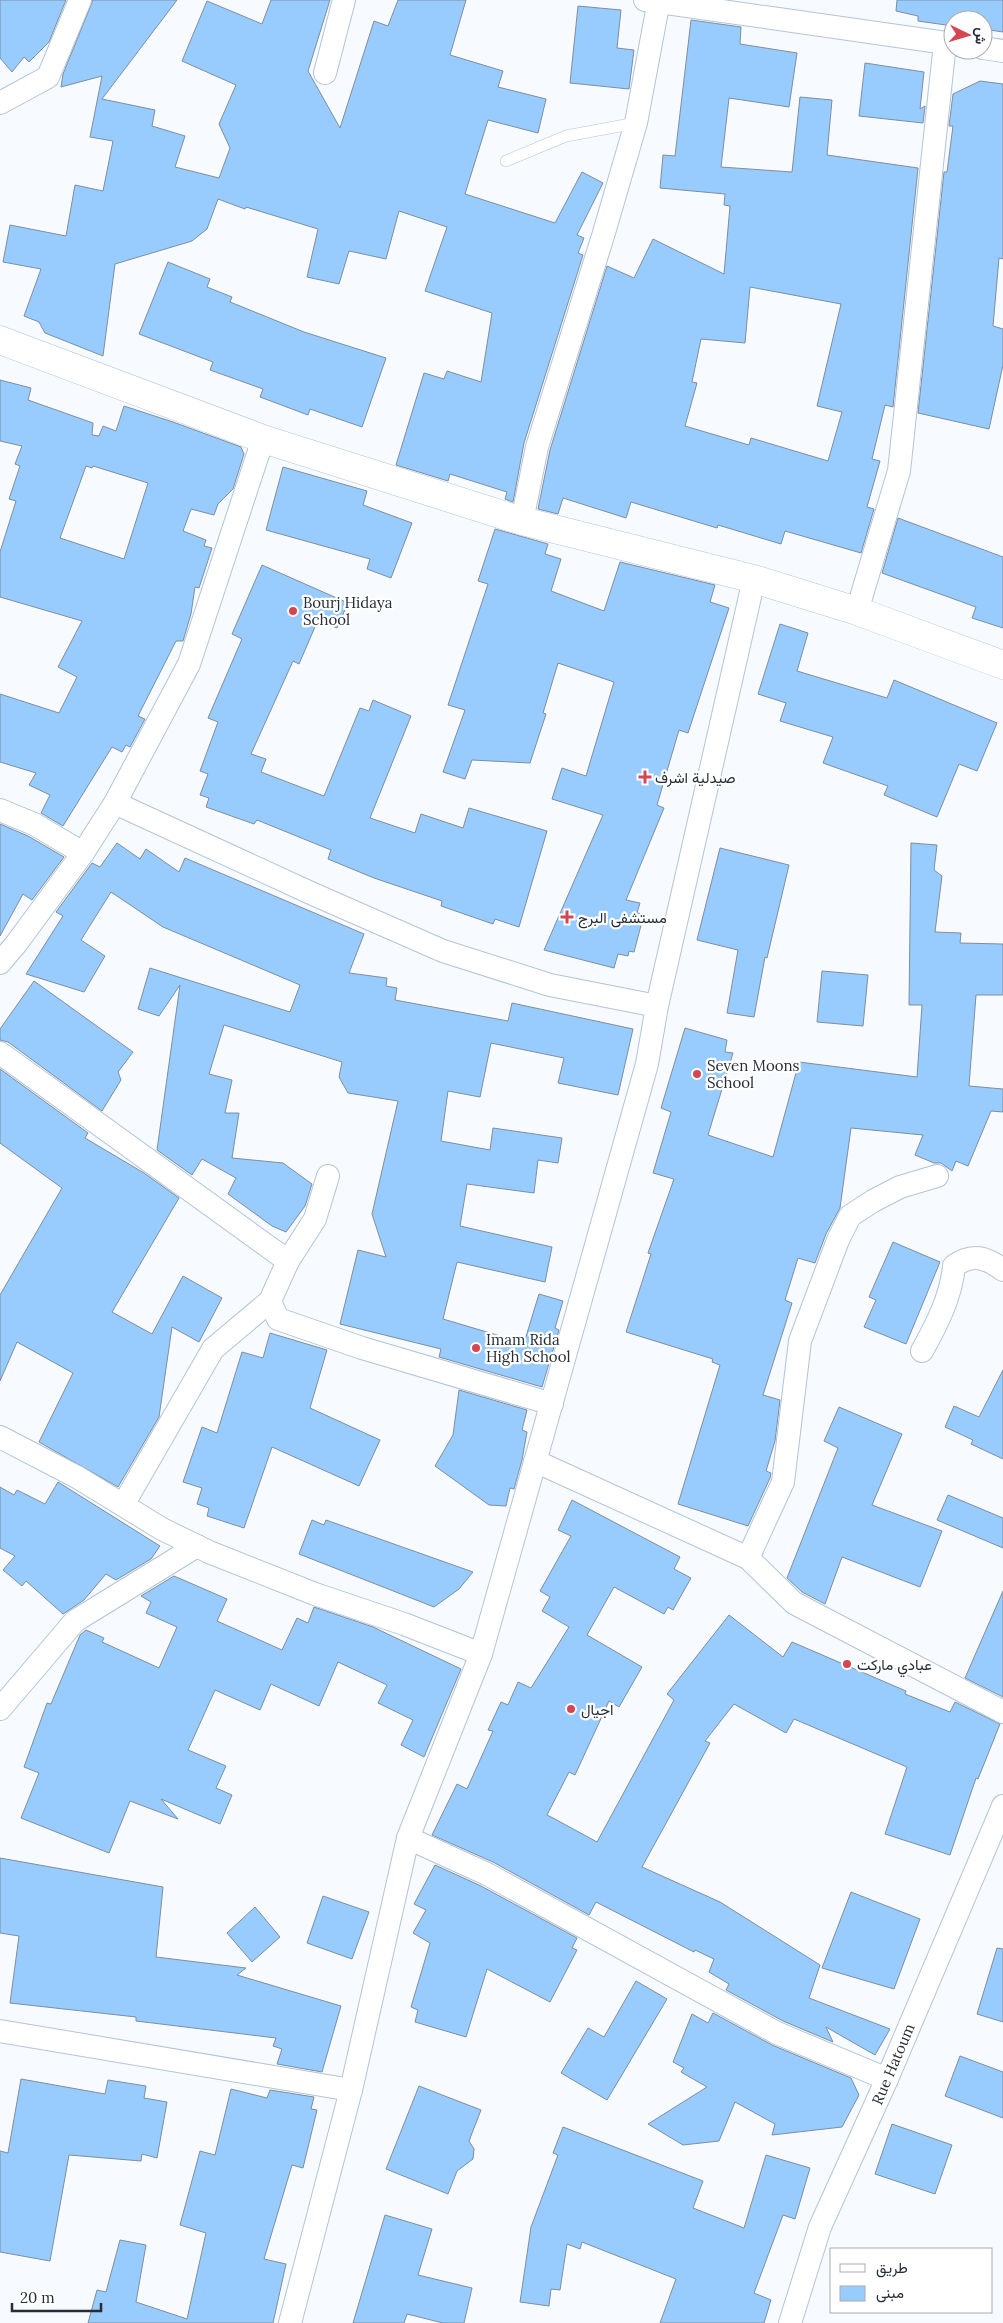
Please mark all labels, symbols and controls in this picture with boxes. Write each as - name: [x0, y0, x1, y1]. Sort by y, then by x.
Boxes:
- north arrow: [943, 10, 993, 60]
- text: ش: [971, 27, 991, 45]
- place label: Bourj Hidaya School: [303, 593, 393, 629]
- marker: Bourj Hidaya School: [287, 605, 299, 617]
- place label: صيدلية اشرف: [655, 768, 736, 787]
- marker: صيدلية اشرف: [639, 771, 651, 783]
- place label: مستشفى البرج: [578, 908, 667, 929]
- marker: مستشفى البرج: [560, 910, 574, 924]
- place label: Seven Moons School: [707, 1056, 800, 1092]
- marker: Seven Moons School: [691, 1068, 703, 1080]
- place label: Imam Rida High School: [486, 1330, 571, 1366]
- marker: Imam Rida High School: [470, 1342, 482, 1354]
- place label: عبادي ماركت: [857, 1655, 932, 1678]
- marker: عبادي ماركت: [841, 1658, 853, 1670]
- place label: اجيال: [581, 1700, 614, 1719]
- marker: اجيال: [565, 1703, 577, 1715]
- street label: Rue Hatoum: [867, 2020, 919, 2108]
- legend: [830, 2248, 993, 2313]
- text: طريق: [876, 2258, 908, 2278]
- scale bar: [12, 2280, 101, 2312]
- text: مبنى: [876, 2283, 904, 2303]
- text: 20 m: [20, 2288, 55, 2307]

